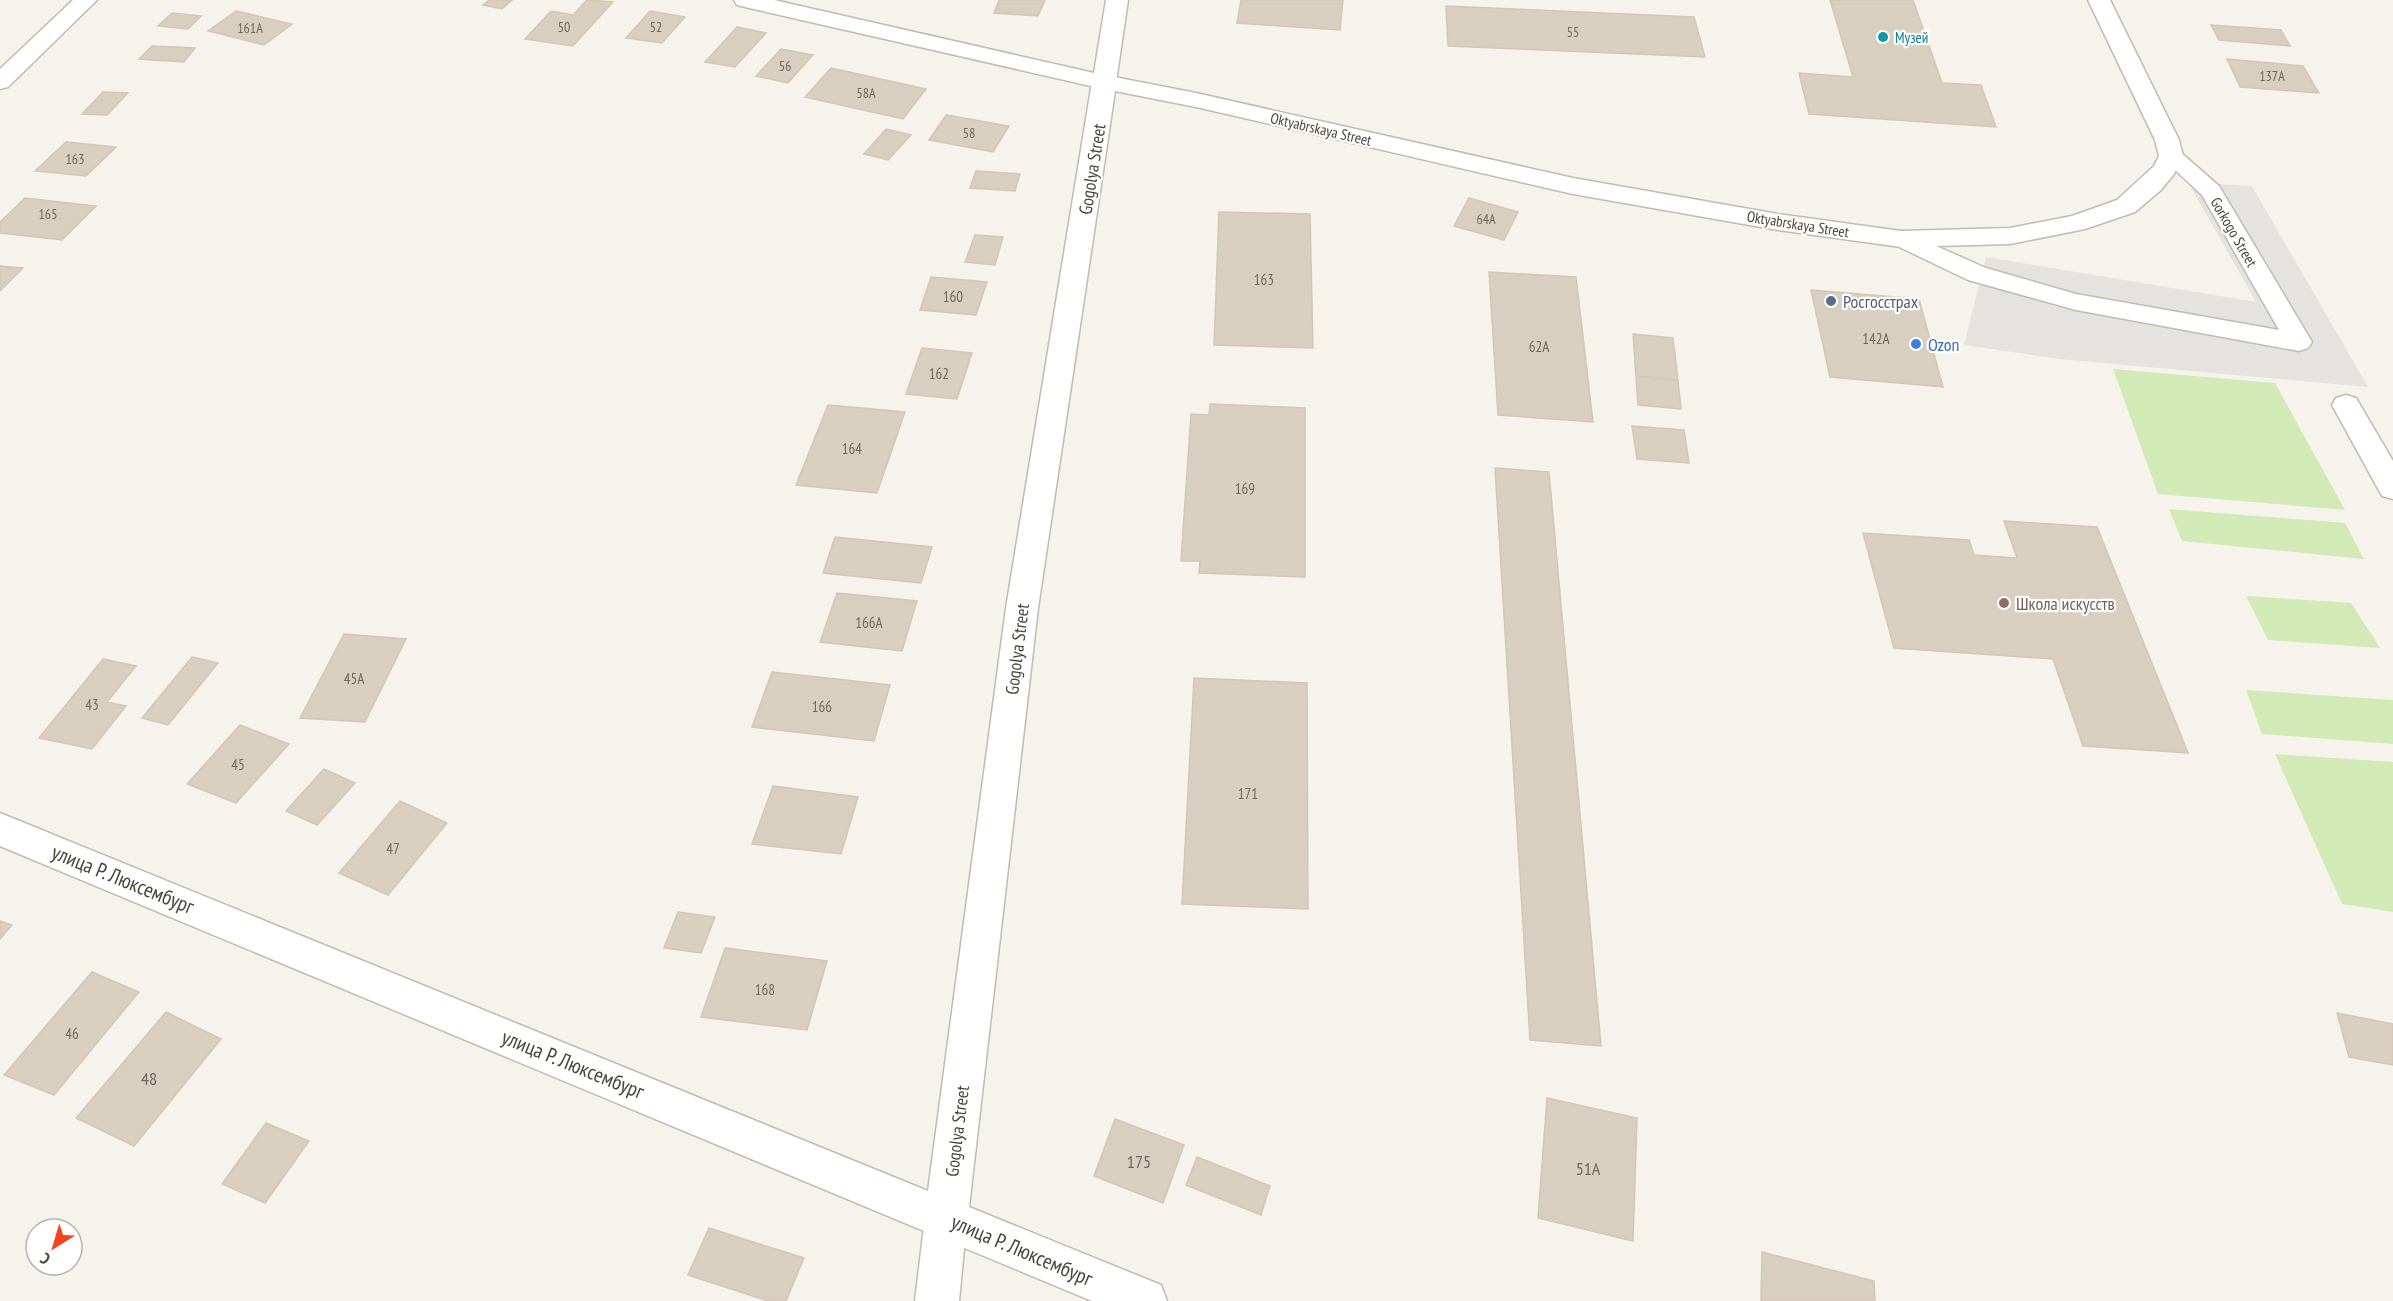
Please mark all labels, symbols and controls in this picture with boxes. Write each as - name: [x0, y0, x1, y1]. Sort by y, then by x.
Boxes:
- house number: 50: [558, 18, 570, 36]
- house number: 52: [650, 18, 662, 36]
- house number: 161А: [237, 19, 263, 37]
- house number: 55: [1567, 23, 1579, 41]
- place label: Музей: [1895, 28, 1928, 47]
- marker: Музей: [1876, 30, 1890, 44]
- house number: 56: [779, 57, 791, 75]
- house number: 137А: [2259, 67, 2285, 85]
- house number: 58А: [856, 84, 876, 102]
- street label: Oktyabrskaya Street: [1269, 108, 1373, 150]
- street label: Gogolya Street: [1073, 122, 1111, 216]
- house number: 58: [963, 124, 975, 142]
- house number: 163: [66, 150, 84, 168]
- street label: Gorkogo Street: [2206, 194, 2262, 270]
- house number: 165: [39, 205, 57, 223]
- street label: Oktyabrskaya Street: [1746, 207, 1850, 241]
- house number: 64А: [1476, 210, 1496, 228]
- house number: 163: [1254, 270, 1274, 289]
- house number: 160: [943, 287, 963, 306]
- place label: Росгосстрах: [1843, 290, 1919, 313]
- marker: Росгосстрах: [1824, 294, 1838, 308]
- house number: 142А: [1862, 329, 1891, 348]
- place label: Ozon: [1928, 333, 1960, 356]
- house number: 62А: [1529, 337, 1550, 356]
- marker: Ozon: [1909, 337, 1923, 351]
- house number: 162: [929, 364, 949, 383]
- house number: 164: [842, 439, 862, 458]
- house number: 169: [1235, 479, 1255, 498]
- place label: Школа искусств: [2016, 592, 2115, 615]
- marker: Школа искусств: [1997, 596, 2011, 610]
- street label: Gogolya Street: [1000, 602, 1034, 696]
- house number: 166А: [855, 613, 884, 632]
- house number: 45А: [344, 669, 365, 688]
- house number: 43: [85, 695, 99, 714]
- house number: 166: [812, 697, 832, 716]
- house number: 45: [231, 755, 245, 774]
- house number: 171: [1238, 784, 1258, 803]
- street label: улица Р. Люксембург: [48, 838, 199, 920]
- house number: 47: [386, 839, 400, 858]
- house number: 168: [755, 980, 775, 999]
- street label: улица Р. Люксембург: [498, 1023, 649, 1105]
- house number: 46: [65, 1024, 79, 1043]
- house number: 48: [141, 1067, 157, 1090]
- street label: Gogolya Street: [940, 1084, 974, 1178]
- house number: 175: [1127, 1150, 1151, 1173]
- house number: 51А: [1576, 1157, 1601, 1180]
- street label: улица Р. Люксембург: [947, 1208, 1098, 1292]
- north arrow: [24, 1217, 84, 1277]
- text: С: [35, 1248, 54, 1269]

